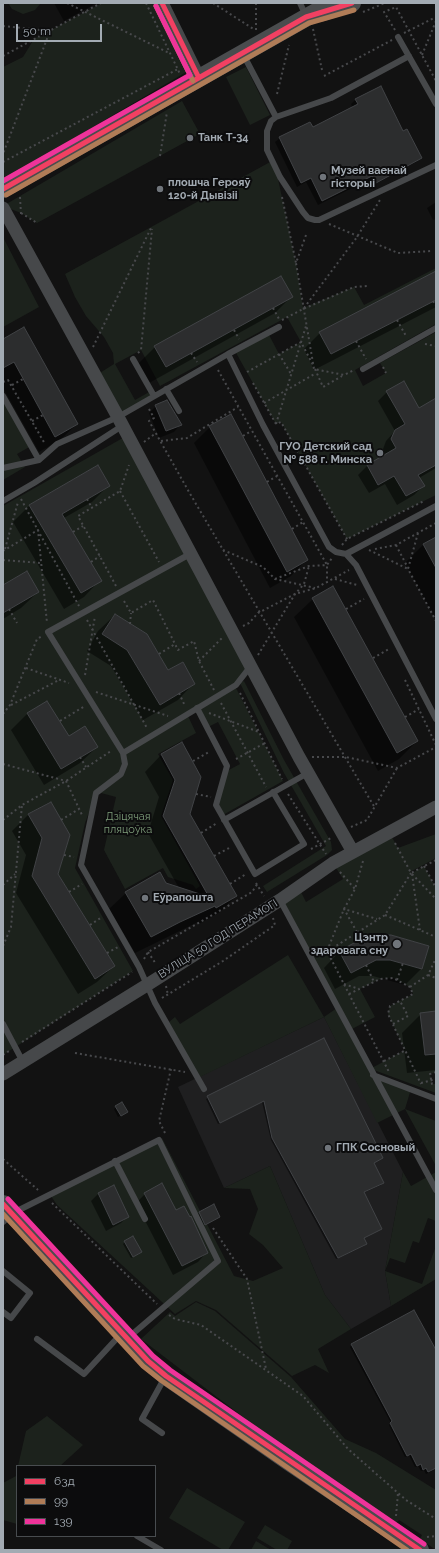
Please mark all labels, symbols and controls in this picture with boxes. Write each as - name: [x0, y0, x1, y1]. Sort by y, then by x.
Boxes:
- scale bar: [18, 16, 104, 42]
- text: 50 m: [23, 24, 51, 38]
- place label: Танк Т-34: [198, 131, 249, 145]
- marker: Танк Т-34: [185, 133, 195, 143]
- place label: Музей ваенай гісторыі: [331, 164, 407, 190]
- marker: Музей ваенай гісторыі: [318, 172, 328, 182]
- place label: плошча Герояў 120-й Дывізіі: [168, 176, 250, 202]
- marker: плошча Герояў 120-й Дывізіі: [155, 184, 165, 194]
- place label: ГУО Детский сад № 588 г. Минска: [279, 440, 372, 466]
- marker: ГУО Детский сад № 588 г. Минска: [375, 448, 385, 458]
- park label: Дзіцячая пляцоўка: [104, 810, 152, 836]
- place label: Еўрапошта: [153, 891, 213, 905]
- marker: Еўрапошта: [140, 893, 150, 903]
- street label: ВУЛІЦА 50 ГОД ПЕРАМОГІ: [156, 897, 280, 981]
- place label: Цэнтр здаровага сну: [311, 931, 388, 957]
- marker: Цэнтр здаровага сну: [391, 938, 403, 950]
- place label: ГПК Сосновый: [336, 1141, 415, 1155]
- marker: ГПК Сосновый: [323, 1143, 333, 1153]
- legend: [16, 1465, 156, 1537]
- text: 63д: [54, 1474, 75, 1488]
- text: 99: [54, 1494, 68, 1508]
- text: 139: [54, 1514, 73, 1528]

